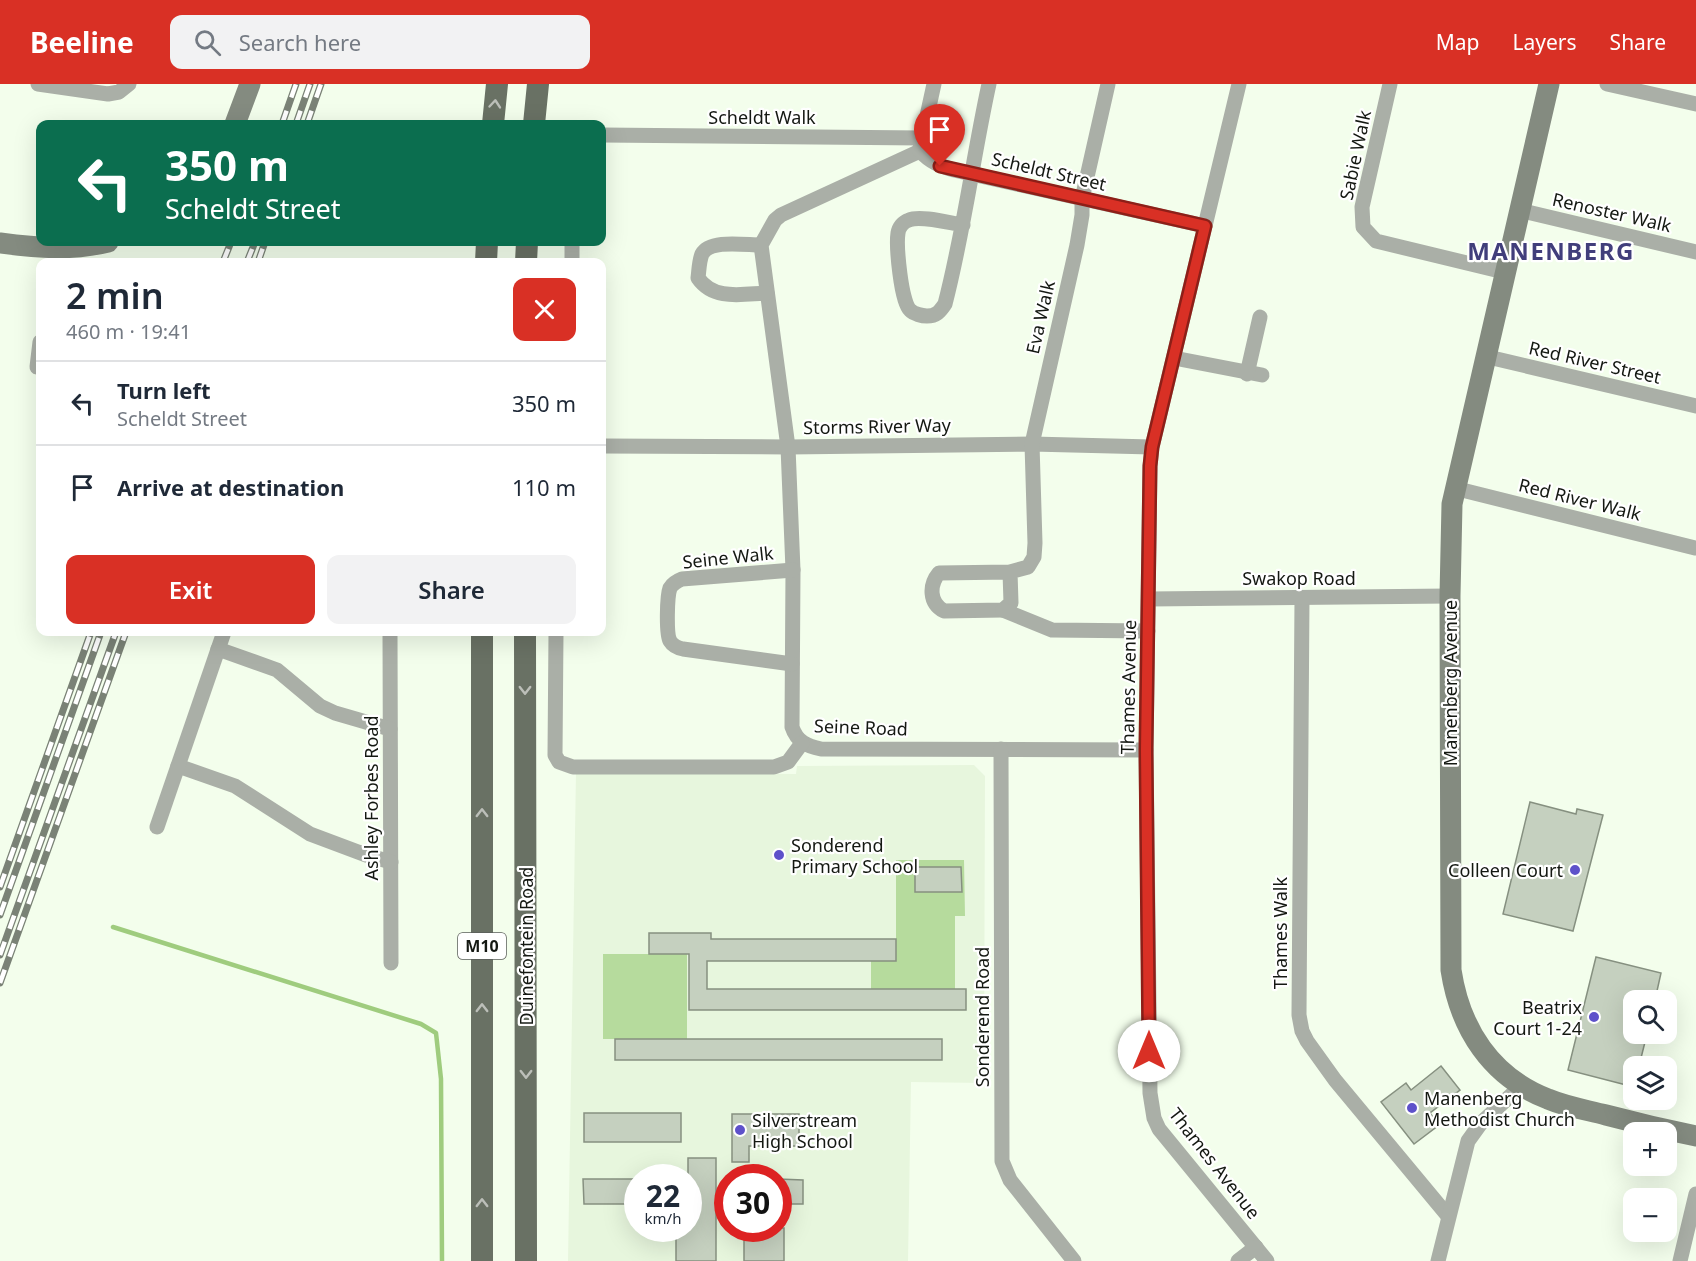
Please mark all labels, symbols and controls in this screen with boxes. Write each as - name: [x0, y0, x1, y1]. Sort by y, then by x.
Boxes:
- search box: [170, 15, 590, 69]
- text: Beeline: [30, 23, 134, 61]
- icon: search: [191, 26, 224, 59]
- text: Search here: [239, 27, 361, 57]
- text: Map: [1436, 28, 1480, 56]
- text: Layers: [1513, 28, 1577, 56]
- text: Share: [1610, 28, 1666, 56]
- one-way arrow: [488, 100, 501, 109]
- pin: [914, 104, 965, 166]
- street label: Scheldt Walk: [708, 105, 816, 129]
- street label: Sabie Walk: [1334, 107, 1376, 202]
- icon: arrive: [923, 113, 956, 146]
- text: 350 m: [165, 136, 289, 193]
- icon: left: [66, 144, 144, 222]
- street label: Scheldt Street: [989, 146, 1109, 196]
- street label: Renoster Walk: [1550, 187, 1674, 237]
- text: Scheldt Street: [165, 190, 340, 227]
- district label: MANENBERG: [1467, 234, 1635, 267]
- text: 2 min: [66, 271, 164, 320]
- button: close: [513, 278, 576, 341]
- street label: Eva Walk: [1020, 278, 1060, 356]
- text: 460 m · 19:41: [66, 318, 191, 345]
- street label: Red River Street: [1527, 335, 1664, 389]
- text: Turn left: [117, 375, 211, 405]
- icon: left: [66, 387, 99, 420]
- text: 350 m: [512, 388, 576, 418]
- text: Scheldt Street: [117, 405, 247, 432]
- street label: Storms River Way: [803, 413, 952, 439]
- icon: arrive: [66, 471, 99, 504]
- text: Arrive at destination: [117, 472, 344, 502]
- text: 110 m: [512, 472, 576, 502]
- street label: Red River Walk: [1516, 472, 1644, 526]
- street label: Seine Walk: [681, 540, 775, 574]
- button: Exit: [66, 555, 315, 624]
- button: Share: [327, 555, 576, 624]
- street label: Swakop Road: [1242, 566, 1356, 590]
- street label: Manenberg Avenue: [1438, 600, 1462, 766]
- street label: Thames Avenue: [1115, 619, 1141, 755]
- one-way arrow: [519, 685, 531, 694]
- street label: Seine Road: [814, 713, 908, 741]
- street label: Ashley Forbes Road: [359, 716, 383, 881]
- one-way arrow: [476, 808, 488, 817]
- place label: Sonderend Primary School: [791, 833, 918, 878]
- marker: Sonderend Primary School: [772, 848, 786, 862]
- place label: Colleen Court: [1448, 858, 1564, 882]
- marker: Colleen Court: [1568, 863, 1582, 877]
- street label: Duinefontein Road: [514, 867, 538, 1025]
- street label: Thames Walk: [1268, 876, 1292, 989]
- road number: M10: [458, 933, 506, 959]
- street label: Sonderend Road: [970, 947, 994, 1087]
- map controls: [1623, 990, 1677, 1242]
- button: search: [1623, 990, 1677, 1044]
- place label: Beatrix Court 1-24: [1493, 995, 1582, 1040]
- one-way arrow: [476, 1003, 488, 1012]
- marker: Beatrix Court 1-24: [1587, 1010, 1601, 1024]
- position arrow: [1117, 1019, 1181, 1083]
- button: layers: [1623, 1056, 1677, 1110]
- one-way arrow: [520, 1069, 532, 1078]
- place label: Manenberg Methodist Church: [1424, 1086, 1575, 1131]
- marker: Manenberg Methodist Church: [1405, 1101, 1419, 1115]
- street label: Thames Avenue: [1164, 1103, 1266, 1223]
- place label: Silverstream High School: [752, 1108, 857, 1153]
- button: +: [1623, 1122, 1677, 1176]
- marker: Silverstream High School: [733, 1123, 747, 1137]
- speed limit sign: 30: [714, 1164, 792, 1242]
- text: 22: [646, 1175, 680, 1216]
- button: −: [1623, 1188, 1677, 1242]
- one-way arrow: [476, 1198, 488, 1207]
- text: km/h: [645, 1208, 681, 1228]

